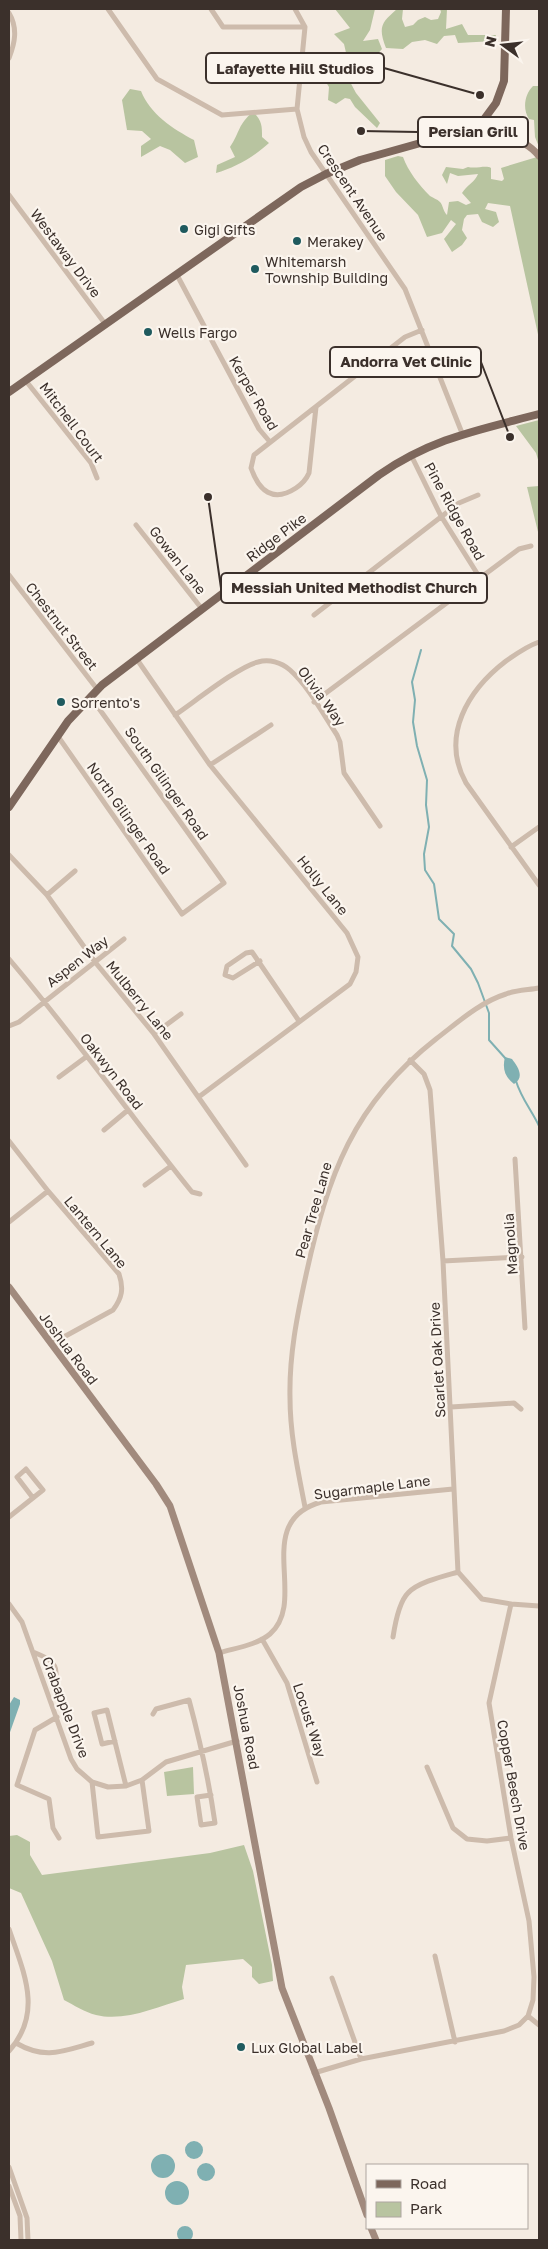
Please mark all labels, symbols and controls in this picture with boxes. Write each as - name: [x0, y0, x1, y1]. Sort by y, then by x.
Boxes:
- north arrow: [478, 20, 528, 70]
- text: N: [480, 34, 500, 49]
- callout: Lafayette Hill Studios: [206, 53, 384, 83]
- text: Lafayette Hill Studios: [216, 59, 374, 77]
- callout: Persian Grill: [418, 117, 528, 147]
- text: Persian Grill: [428, 122, 518, 140]
- street label: Crescent Avenue: [314, 140, 392, 244]
- street label: Westaway Drive: [27, 205, 105, 301]
- place label: Gigi Gifts: [194, 221, 255, 238]
- marker: Gigi Gifts: [178, 223, 190, 235]
- place label: Merakey: [307, 233, 364, 250]
- marker: Merakey: [291, 235, 303, 247]
- place label: Whitemarsh Township Building: [265, 253, 388, 286]
- marker: Whitemarsh Township Building: [249, 263, 261, 275]
- place label: Wells Fargo: [158, 324, 237, 341]
- marker: Wells Fargo: [142, 326, 154, 338]
- callout: Andorra Vet Clinic: [330, 347, 481, 377]
- text: Andorra Vet Clinic: [340, 352, 472, 370]
- street label: Kerper Road: [226, 353, 282, 433]
- street label: Mitchell Court: [36, 379, 108, 465]
- street label: Pine Ridge Road: [421, 459, 489, 563]
- street label: Ridge Pike: [243, 509, 309, 565]
- street label: Gowan Lane: [146, 522, 210, 598]
- callout: Messiah United Methodist Church: [221, 573, 487, 603]
- text: Messiah United Methodist Church: [231, 578, 477, 596]
- street label: Chestnut Street: [22, 579, 102, 673]
- street label: Olivia Way: [295, 663, 350, 729]
- place label: Sorrento's: [71, 694, 140, 711]
- marker: Sorrento's: [55, 696, 67, 708]
- street label: South Gilinger Road: [122, 723, 212, 843]
- street label: North Gilinger Road: [84, 759, 174, 877]
- street label: Holly Lane: [294, 852, 352, 918]
- street label: Aspen Way: [43, 931, 111, 990]
- street label: Mulberry Lane: [103, 957, 177, 1043]
- street label: Oakwyn Road: [77, 1029, 147, 1113]
- street label: Pear Tree Lane: [291, 1160, 335, 1260]
- street label: Lantern Lane: [61, 1193, 131, 1271]
- street label: Magnolia: [499, 1213, 521, 1275]
- street label: Scarlet Oak Drive: [425, 1302, 449, 1418]
- street label: Joshua Road: [36, 1308, 102, 1388]
- street label: Sugarmaple Lane: [313, 1471, 431, 1503]
- street label: Crabapple Drive: [39, 1654, 93, 1760]
- street label: Locust Way: [290, 1681, 330, 1759]
- street label: Joshua Road: [230, 1683, 264, 1771]
- street label: Copper Beech Drive: [494, 1718, 534, 1852]
- place label: Lux Global Label: [251, 2039, 363, 2056]
- marker: Lux Global Label: [235, 2041, 247, 2053]
- legend: [366, 2164, 528, 2229]
- text: Road: [410, 2174, 447, 2192]
- text: Park: [410, 2199, 443, 2217]

